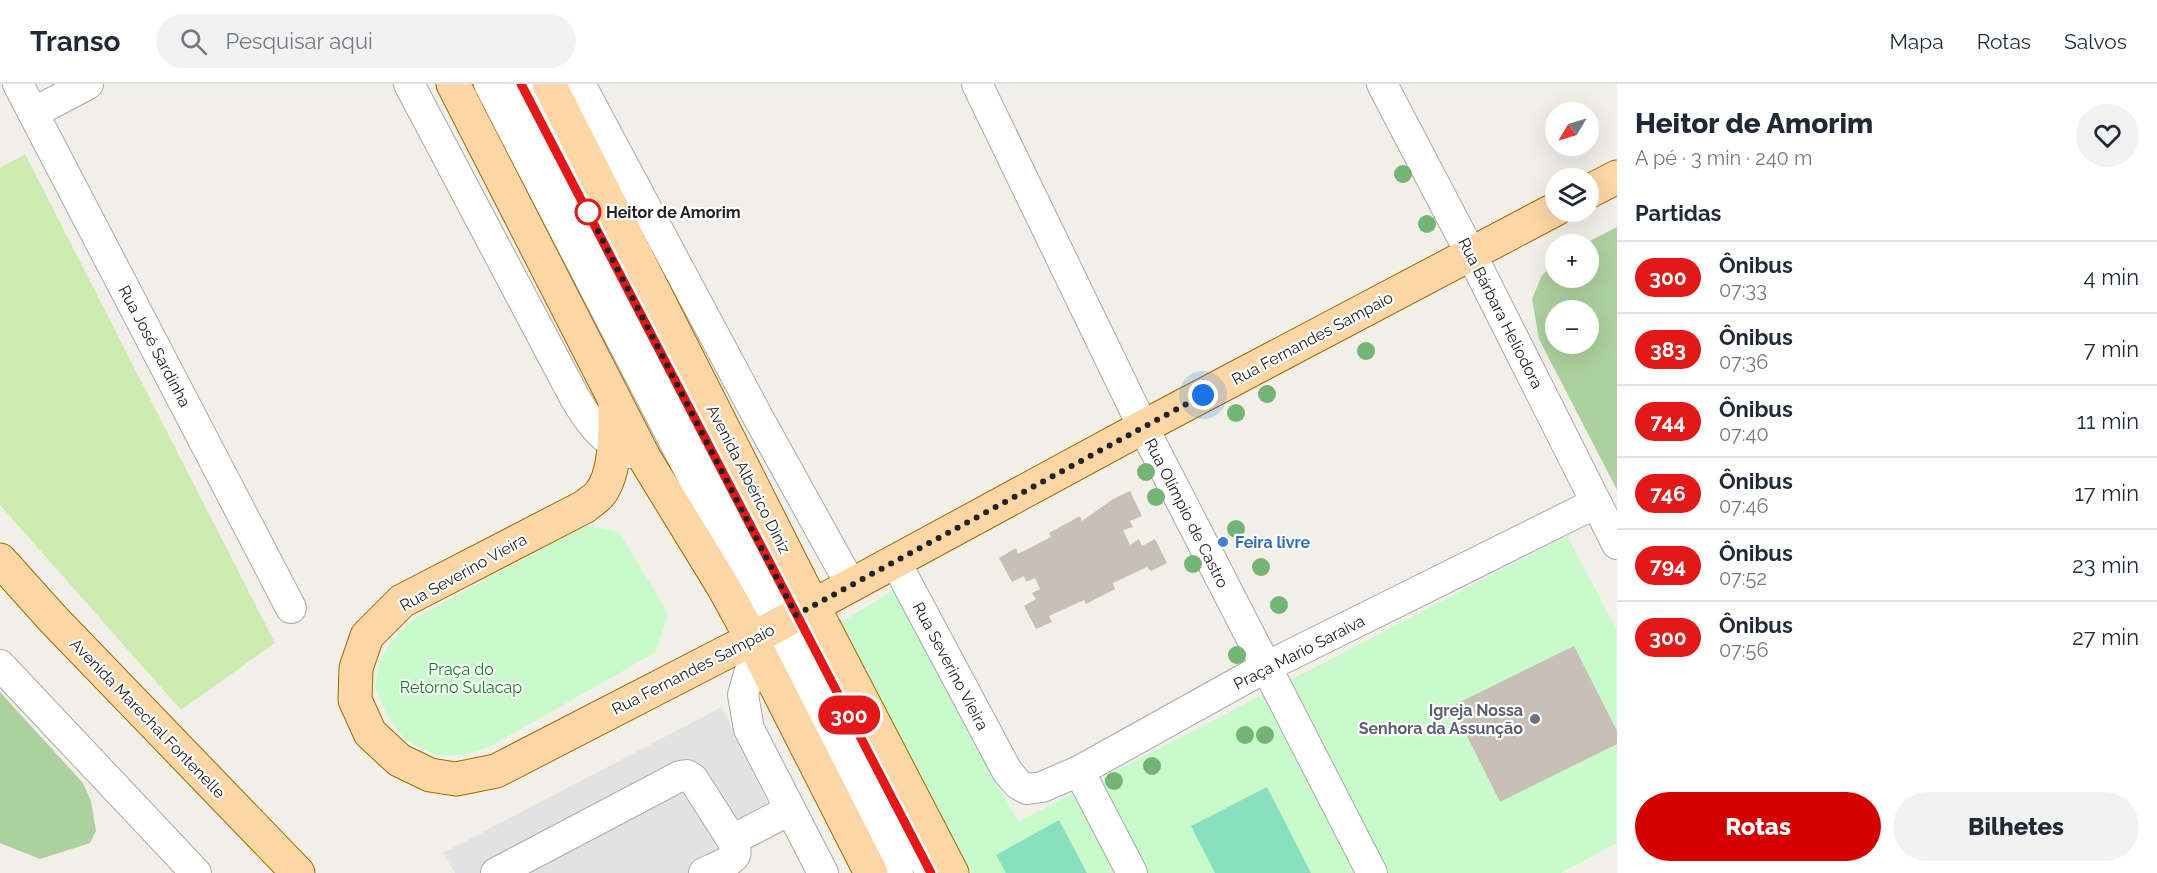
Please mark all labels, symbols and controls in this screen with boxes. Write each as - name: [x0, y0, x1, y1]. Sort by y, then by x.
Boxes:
- search box: [156, 14, 576, 68]
- text: Transo: [30, 25, 120, 58]
- icon: search: [177, 25, 210, 58]
- text: Pesquisar aqui: [225, 28, 373, 54]
- text: Mapa: [1890, 29, 1944, 54]
- text: Rotas: [1977, 29, 2031, 54]
- text: Salvos: [2064, 29, 2127, 54]
- north arrow: [1545, 102, 1599, 156]
- map controls: [1545, 102, 1599, 354]
- button: heart: [2076, 104, 2139, 167]
- text: Heitor de Amorim: [1635, 107, 1873, 140]
- text: A pé · 3 min · 240 m: [1635, 146, 1812, 170]
- button: layers: [1545, 168, 1599, 222]
- marker: Heitor de Amorim: [575, 199, 601, 225]
- text: Partidas: [1635, 200, 1721, 226]
- place label: Heitor de Amorim: [606, 203, 741, 222]
- button: +: [1545, 234, 1599, 288]
- street label: Rua Bárbara Heliodora: [1454, 235, 1547, 392]
- text: Ônibus: [1719, 252, 1793, 278]
- text: 4 min: [2084, 264, 2139, 290]
- text: 300: [1649, 265, 1687, 290]
- text: 07:33: [1719, 278, 1767, 302]
- street label: Rua José Sardinha: [114, 282, 195, 410]
- street label: Rua Fernandes Sampaio: [1228, 288, 1396, 389]
- button: −: [1545, 300, 1599, 354]
- text: Ônibus: [1719, 324, 1793, 350]
- text: 7 min: [2084, 336, 2139, 362]
- text: 383: [1650, 337, 1686, 362]
- text: 07:36: [1719, 350, 1768, 374]
- your location: [1188, 380, 1218, 410]
- text: Ônibus: [1719, 396, 1793, 422]
- street label: Avenida Albérico Diniz: [703, 402, 794, 557]
- text: 11 min: [2077, 408, 2139, 434]
- text: 744: [1651, 409, 1685, 434]
- text: 07:40: [1719, 422, 1769, 446]
- street label: Rua Olímpio de Castro: [1141, 435, 1233, 591]
- text: Ônibus: [1719, 468, 1793, 494]
- text: 17 min: [2074, 480, 2139, 506]
- text: 746: [1650, 481, 1686, 506]
- text: 07:46: [1719, 494, 1769, 518]
- street label: Rua Severino Vieira: [396, 530, 530, 615]
- place label: Feira livre: [1235, 533, 1311, 552]
- marker: Feira livre: [1216, 535, 1230, 549]
- text: Ônibus: [1719, 540, 1793, 566]
- text: 23 min: [2072, 552, 2139, 578]
- text: 794: [1650, 553, 1686, 578]
- text: 07:52: [1719, 566, 1767, 590]
- street label: Rua Severino Vieira: [909, 599, 992, 733]
- street label: Praça Mario Saraiva: [1231, 611, 1368, 694]
- text: Ônibus: [1719, 612, 1793, 638]
- street label: Rua Fernandes Sampaio: [609, 620, 778, 719]
- text: 27 min: [2072, 624, 2139, 650]
- text: 300: [1649, 625, 1687, 650]
- street label: Avenida Marechal Fontenelle: [66, 634, 229, 802]
- text: 07:56: [1719, 638, 1769, 662]
- park label: Praça do Retorno Sulacap: [400, 660, 522, 697]
- line badge: 300: [814, 696, 884, 734]
- place label: Igreja Nossa Senhora da Assunção: [1359, 701, 1523, 738]
- text: 300: [830, 703, 868, 728]
- marker: Igreja Nossa Senhora da Assunção: [1528, 712, 1542, 726]
- button: Rotas: [1635, 792, 1881, 861]
- button: Bilhetes: [1893, 792, 2139, 861]

